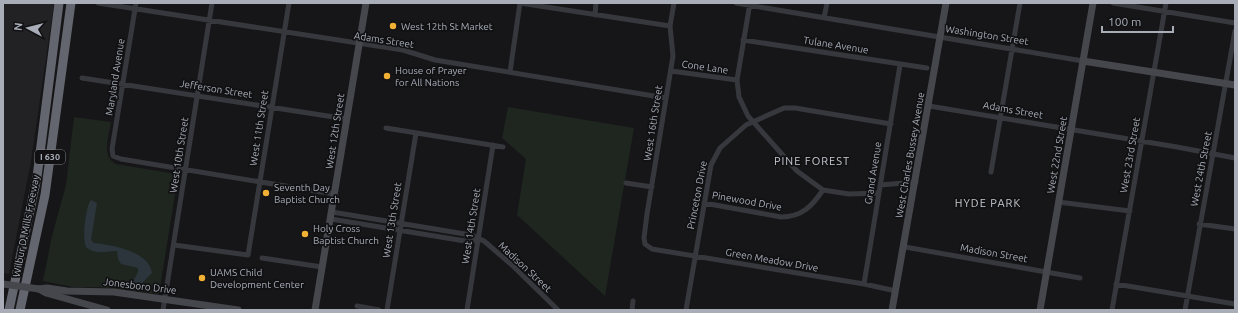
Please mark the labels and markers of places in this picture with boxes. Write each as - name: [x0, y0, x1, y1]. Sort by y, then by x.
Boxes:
- marker: West 12th St Market: [388, 21, 398, 31]
- place label: West 12th St Market: [401, 21, 493, 32]
- place label: House of Prayer for All Nations: [395, 65, 467, 88]
- marker: House of Prayer for All Nations: [382, 71, 392, 81]
- place label: Seventh Day Baptist Church: [274, 182, 340, 205]
- marker: Seventh Day Baptist Church: [261, 188, 271, 198]
- place label: Holy Cross Baptist Church: [313, 223, 379, 246]
- marker: Holy Cross Baptist Church: [300, 229, 310, 239]
- place label: UAMS Child Development Center: [210, 267, 304, 290]
- marker: UAMS Child Development Center: [197, 273, 207, 283]

